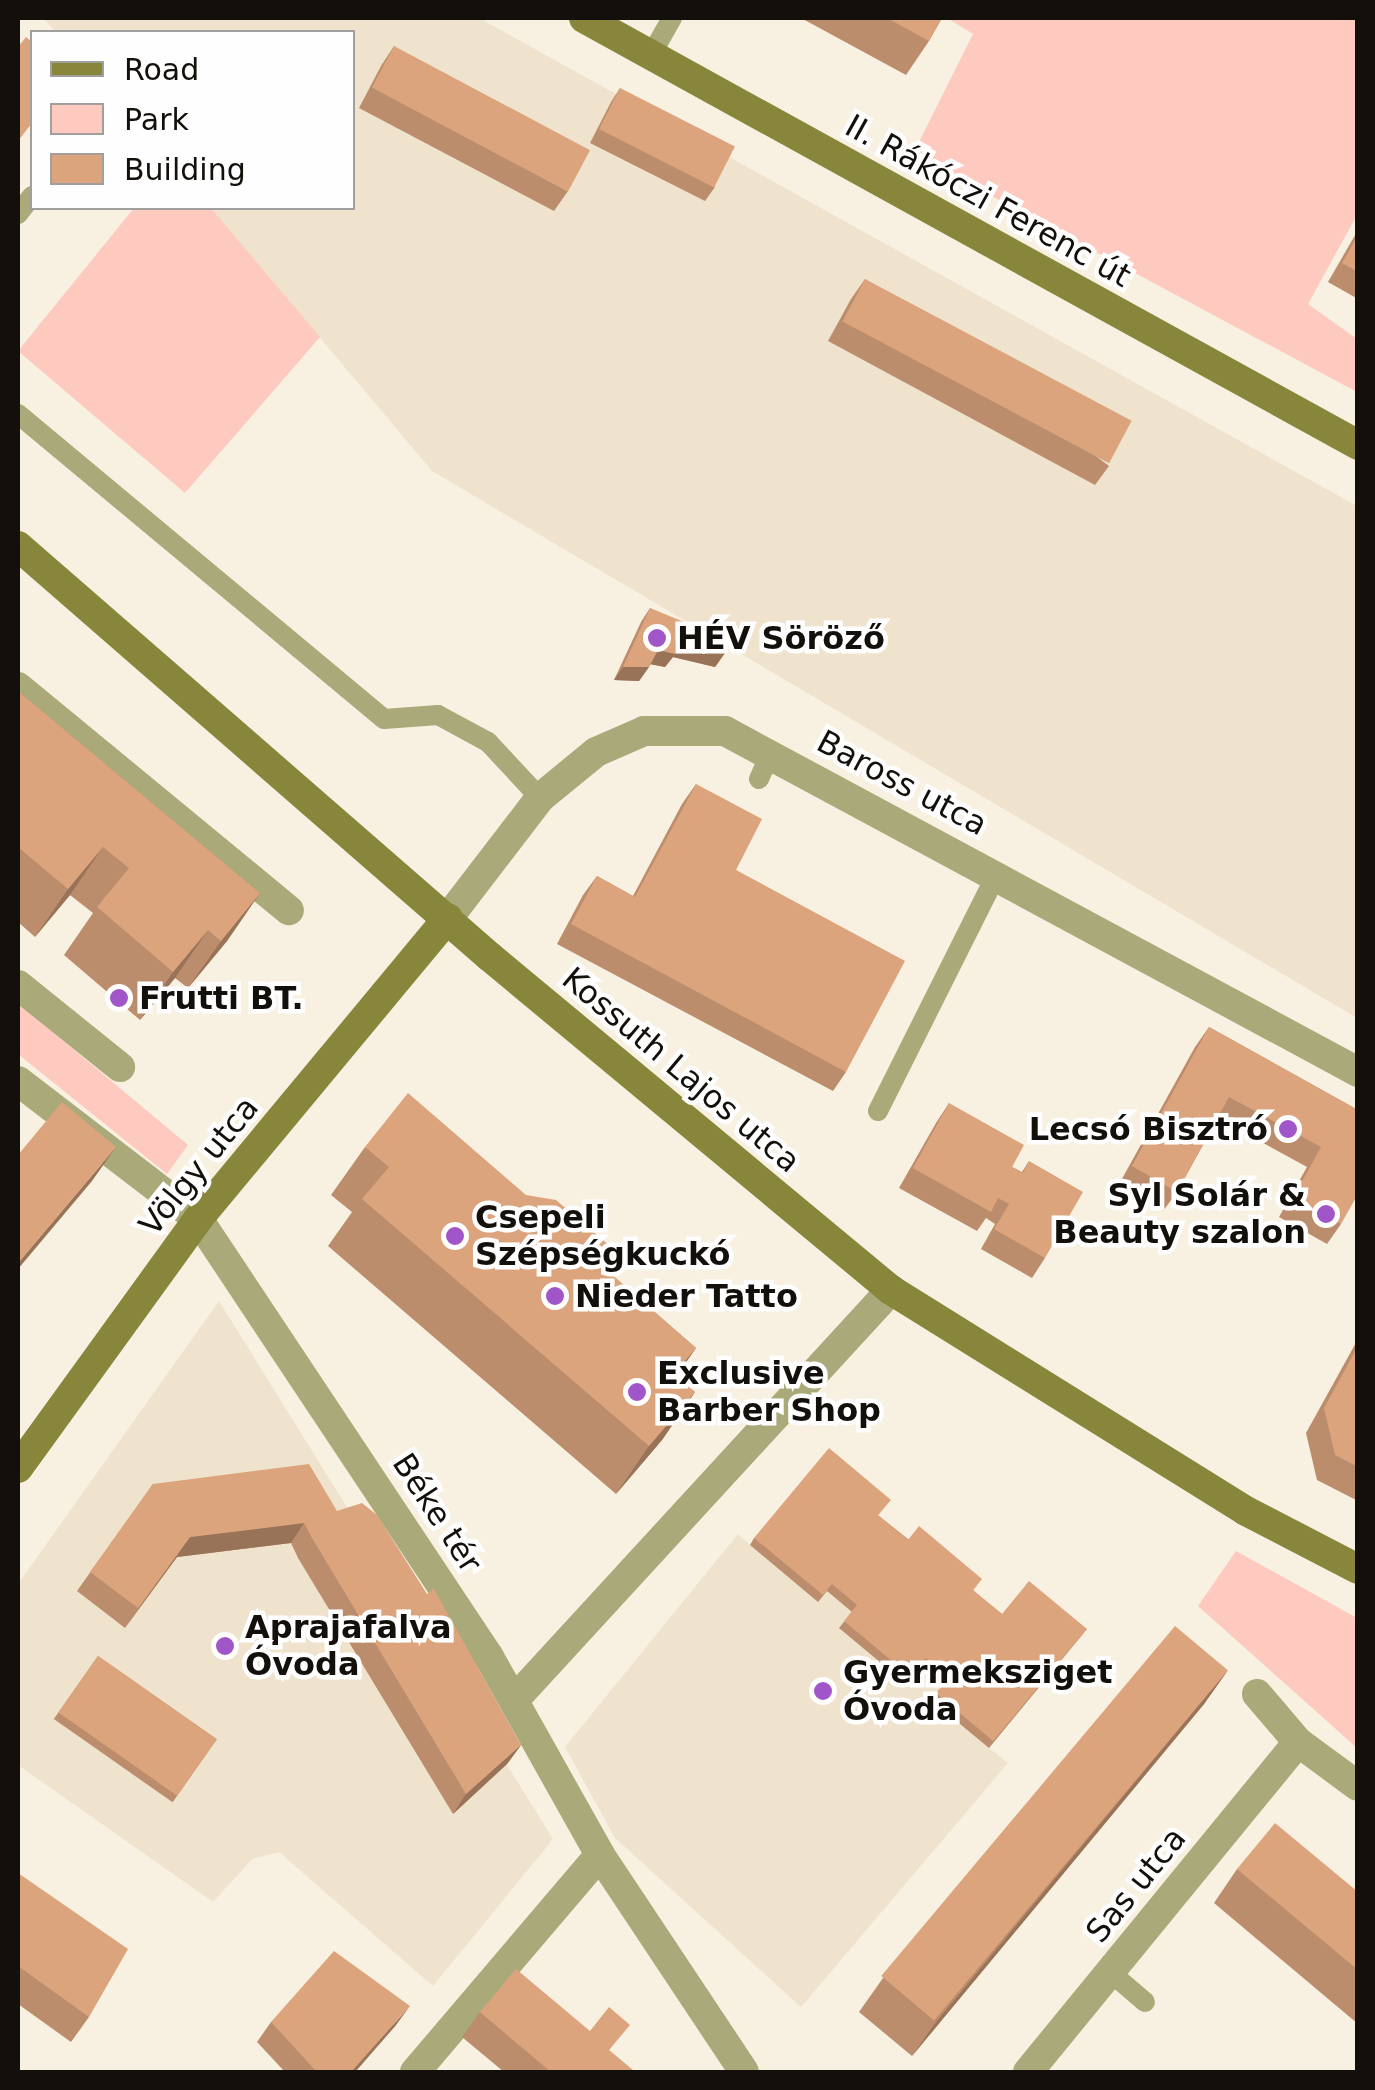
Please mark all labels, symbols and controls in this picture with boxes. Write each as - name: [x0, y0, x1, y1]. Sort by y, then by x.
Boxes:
- legend: [30, 30, 355, 210]
- text: Road: [124, 52, 199, 87]
- text: Park: [124, 102, 189, 137]
- street label: II. Rákóczi Ferenc út: [839, 107, 1137, 295]
- text: Building: [124, 152, 246, 187]
- place label: HÉV Söröző: [677, 619, 885, 657]
- marker: HÉV Söröző: [646, 627, 668, 649]
- street label: Baross utca: [810, 722, 994, 844]
- street label: Kossuth Lajos utca: [554, 959, 808, 1181]
- place label: Frutti BT.: [139, 979, 304, 1017]
- marker: Frutti BT.: [108, 987, 130, 1009]
- street label: Völgy utca: [131, 1089, 267, 1243]
- place label: Lecsó Bisztró: [1029, 1110, 1268, 1148]
- marker: Lecsó Bisztró: [1277, 1118, 1299, 1140]
- place label: Syl Solár & Beauty szalon: [1053, 1177, 1306, 1252]
- place label: Csepeli Szépségkuckó: [475, 1199, 730, 1274]
- marker: Syl Solár & Beauty szalon: [1315, 1203, 1337, 1225]
- marker: Csepeli Szépségkuckó: [444, 1225, 466, 1247]
- place label: Nieder Tatto: [575, 1277, 798, 1315]
- marker: Nieder Tatto: [544, 1285, 566, 1307]
- place label: Exclusive Barber Shop: [657, 1355, 881, 1430]
- marker: Exclusive Barber Shop: [626, 1381, 648, 1403]
- street label: Béke tér: [384, 1446, 490, 1580]
- place label: Aprajafalva Óvoda: [245, 1609, 452, 1684]
- marker: Aprajafalva Óvoda: [214, 1635, 236, 1657]
- place label: Gyermeksziget Óvoda: [843, 1654, 1112, 1729]
- marker: Gyermeksziget Óvoda: [812, 1680, 834, 1702]
- street label: Sas utca: [1078, 1820, 1194, 1950]

